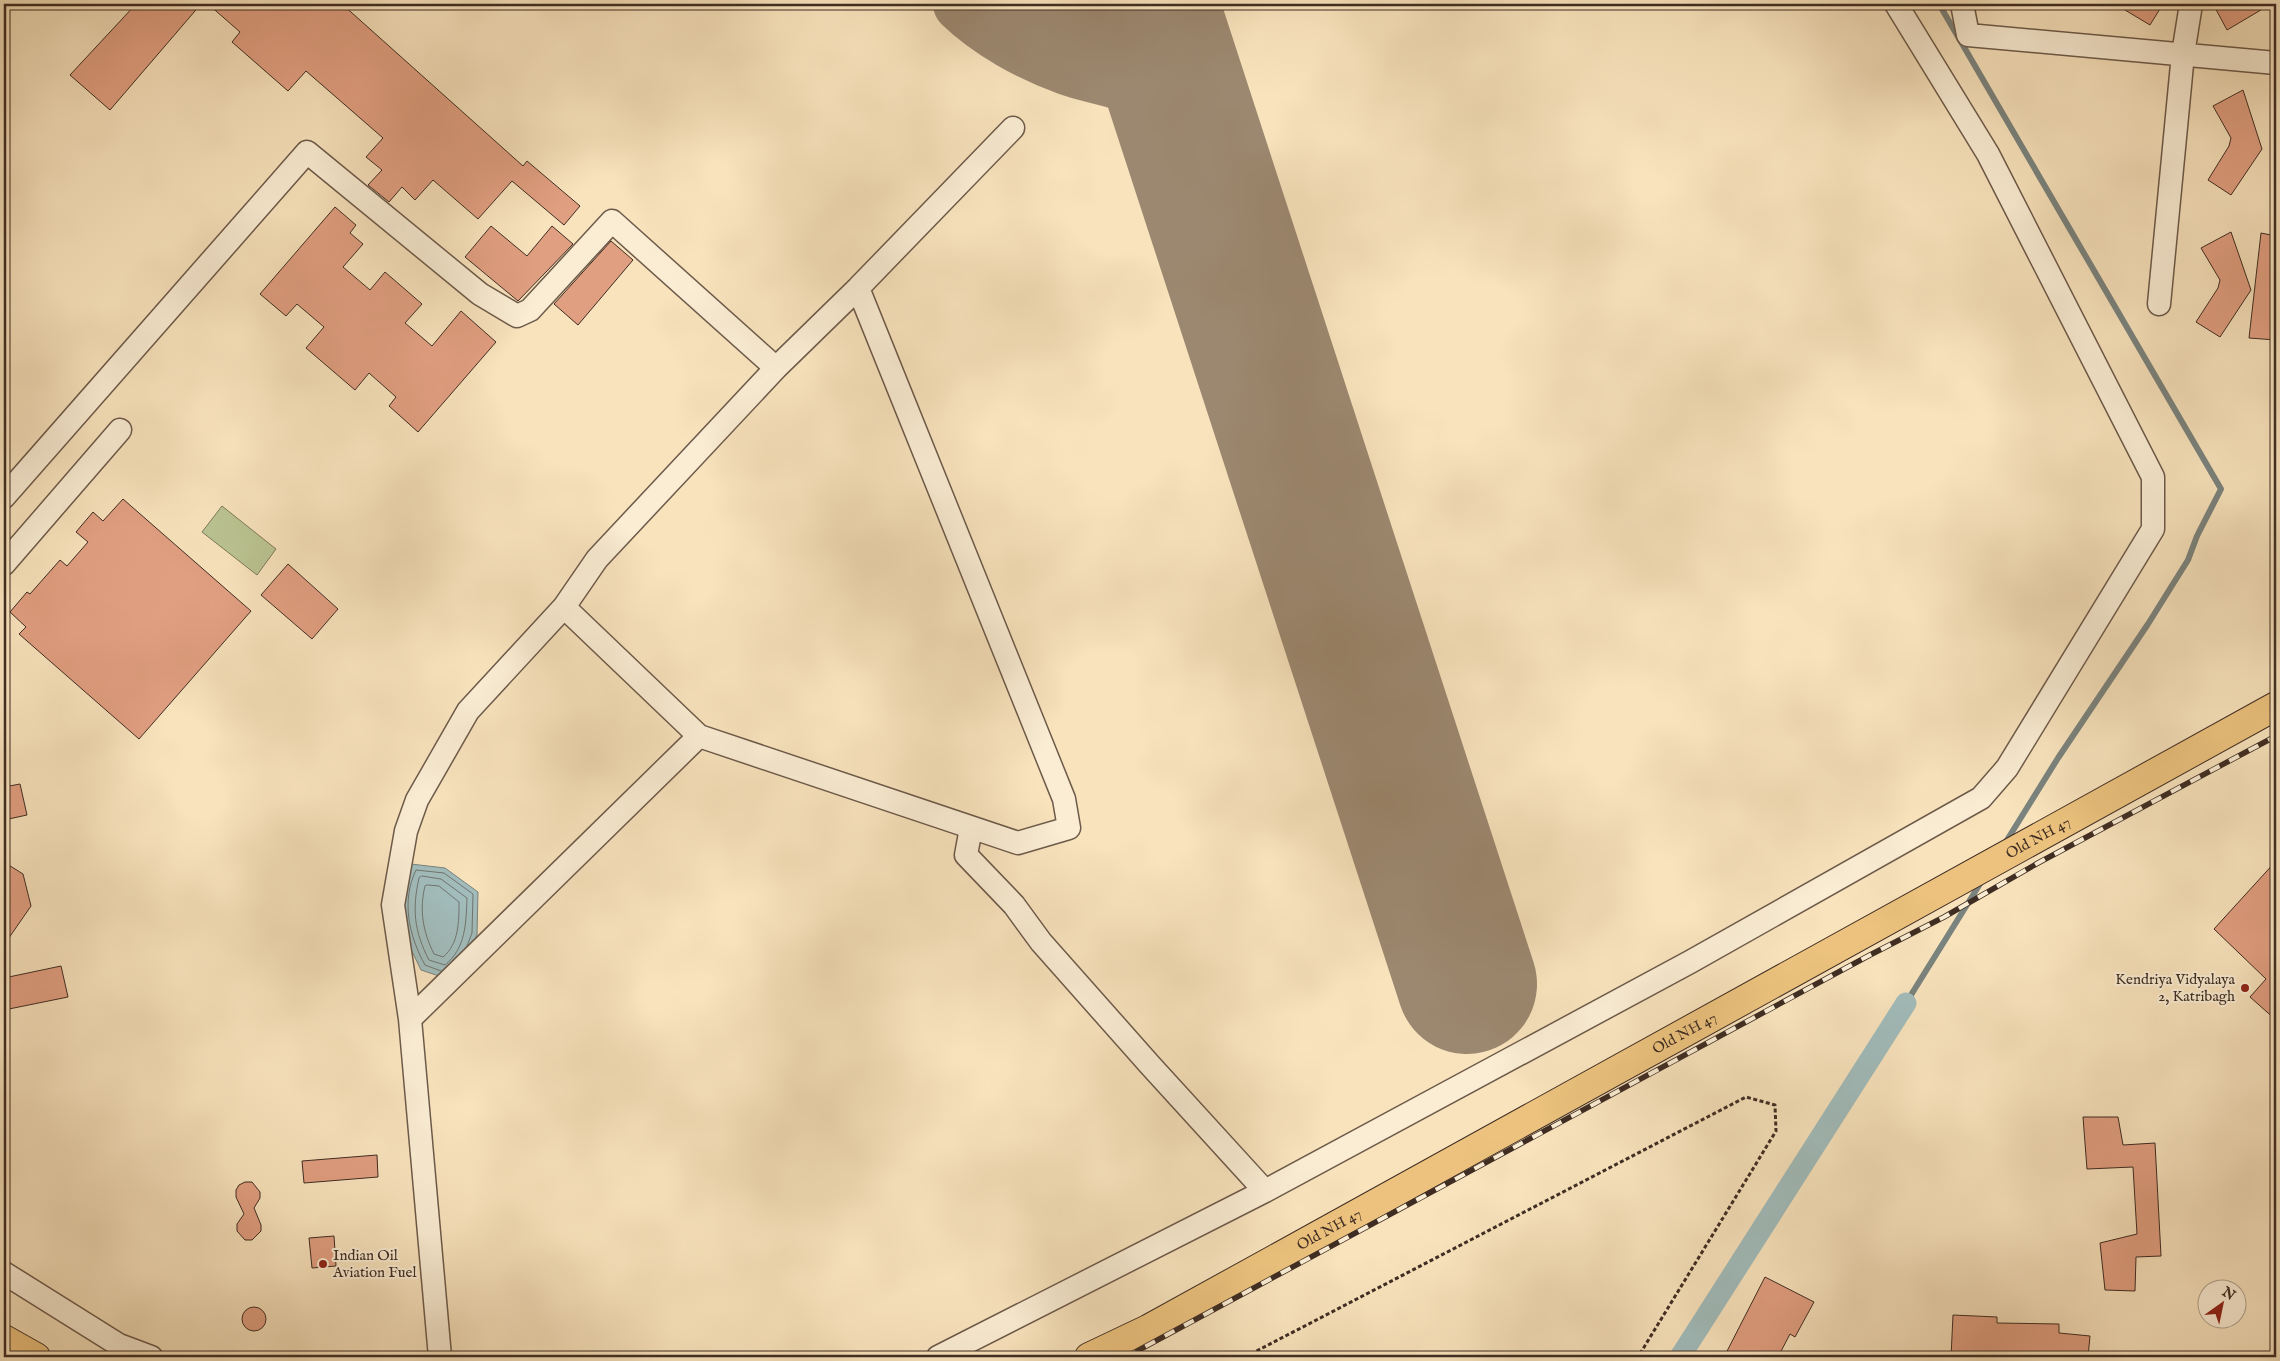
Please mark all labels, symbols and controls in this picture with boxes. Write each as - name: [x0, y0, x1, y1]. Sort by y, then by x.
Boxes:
- street label: Old NH 47: [2002, 812, 2074, 863]
- place label: Kendriya Vidyalaya 2, Katribagh: [2115, 970, 2236, 1006]
- marker: Kendriya Vidyalaya 2, Katribagh: [2239, 982, 2251, 994]
- street label: Old NH 47: [1649, 1007, 1720, 1058]
- street label: Old NH 47: [1293, 1204, 1365, 1255]
- place label: Indian Oil Aviation Fuel: [332, 1246, 417, 1282]
- marker: Indian Oil Aviation Fuel: [317, 1258, 329, 1270]
- north arrow: [2198, 1278, 2248, 1328]
- text: N: [2218, 1283, 2239, 1305]

